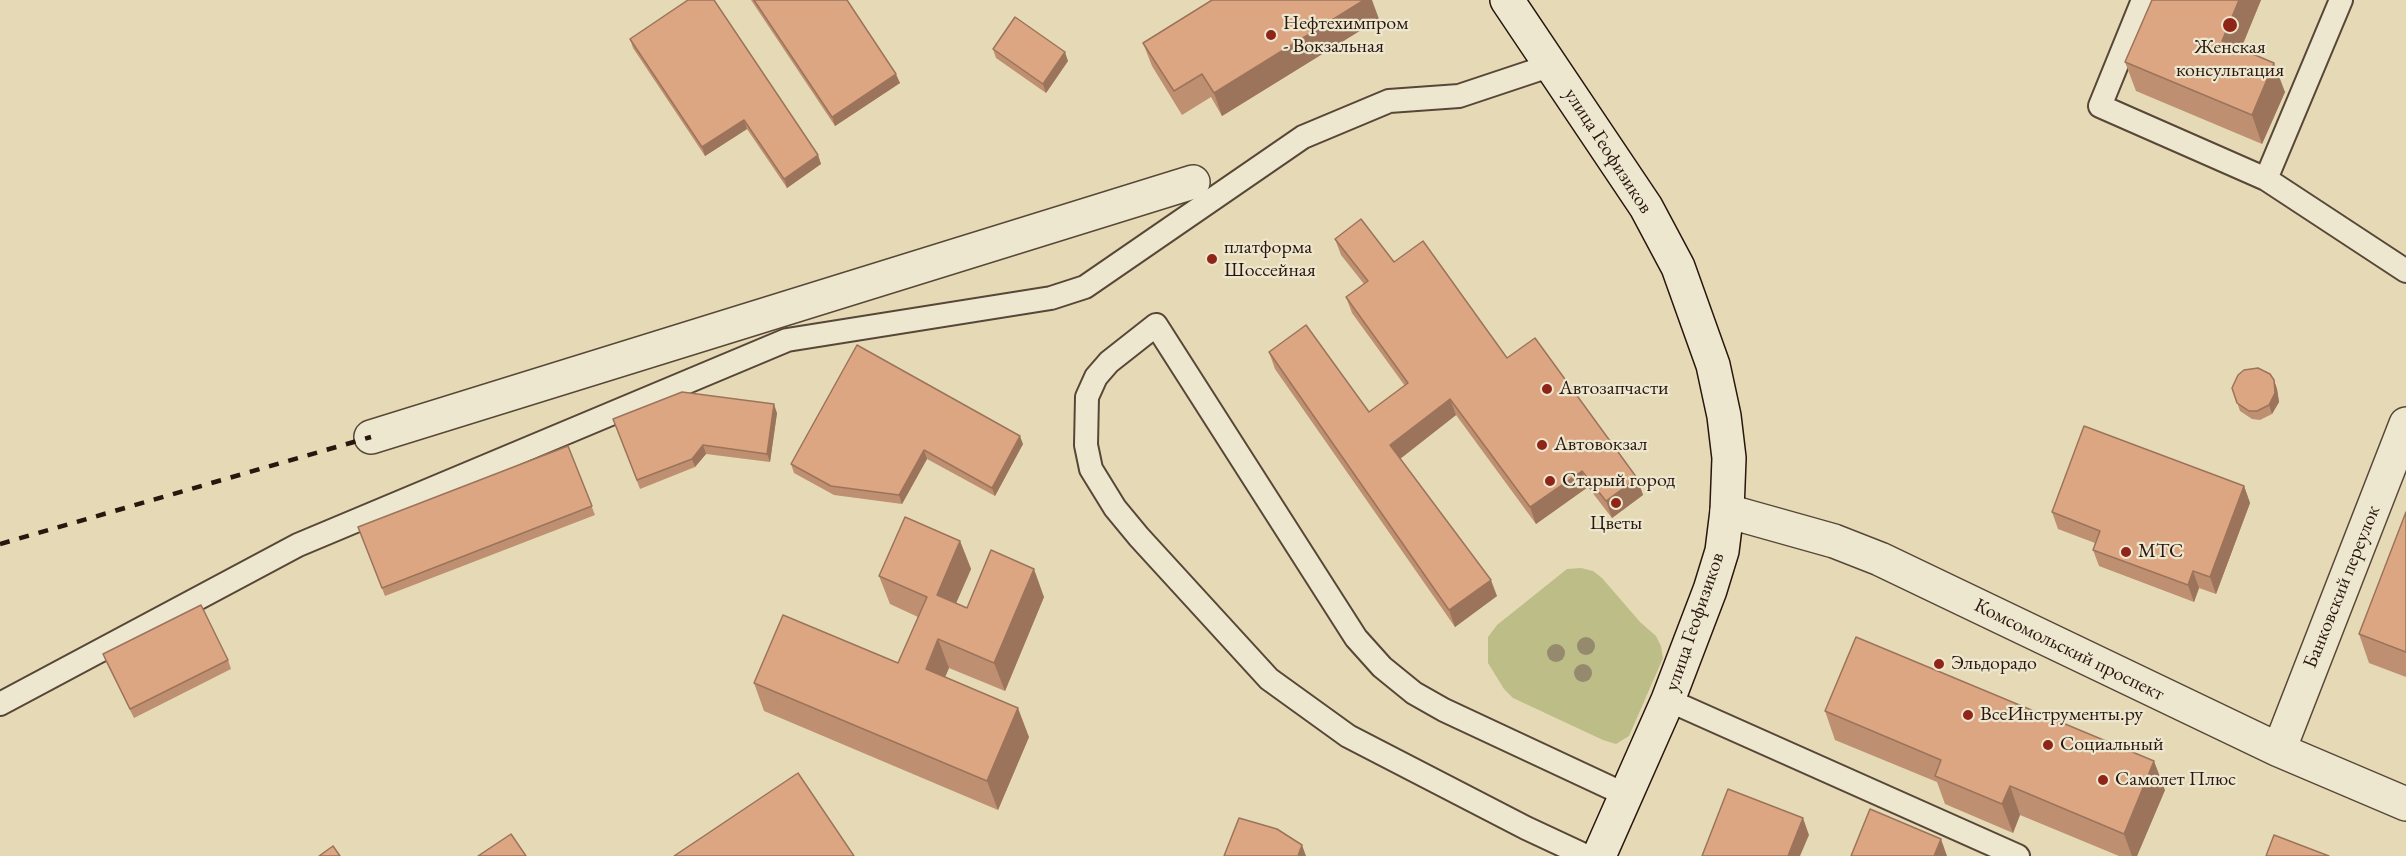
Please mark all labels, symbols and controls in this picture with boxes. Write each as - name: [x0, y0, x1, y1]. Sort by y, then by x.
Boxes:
- place label: Нефтехимпром - Вокзальная: [1283, 12, 1408, 59]
- marker: Женская консультация: [2221, 16, 2239, 34]
- marker: Нефтехимпром - Вокзальная: [1264, 28, 1278, 42]
- place label: Женская консультация: [2176, 36, 2284, 83]
- street label: улица Геофизиков: [1559, 84, 1657, 218]
- place label: платформа Шоссейная: [1224, 236, 1316, 283]
- marker: платформа Шоссейная: [1205, 252, 1219, 266]
- place label: Автозапчасти: [1559, 377, 1669, 401]
- marker: Автозапчасти: [1540, 382, 1554, 396]
- place label: Автовокзал: [1554, 433, 1647, 457]
- marker: Автовокзал: [1535, 438, 1549, 452]
- place label: Старый город: [1562, 469, 1675, 493]
- marker: Старый город: [1543, 474, 1557, 488]
- marker: Цветы: [1609, 496, 1623, 510]
- street label: Банковский переулок: [2298, 502, 2386, 672]
- place label: Цветы: [1590, 512, 1642, 536]
- place label: МТС: [2138, 540, 2183, 564]
- marker: МТС: [2119, 545, 2133, 559]
- street label: улица Геофизиков: [1660, 550, 1730, 694]
- street label: Комсомольский проспект: [1970, 594, 2168, 706]
- place label: Эльдорадо: [1951, 652, 2037, 676]
- marker: Эльдорадо: [1932, 657, 1946, 671]
- place label: ВсеИнструменты.ру: [1980, 703, 2143, 727]
- marker: ВсеИнструменты.ру: [1961, 708, 1975, 722]
- place label: Социальный: [2060, 733, 2164, 757]
- marker: Социальный: [2041, 738, 2055, 752]
- place label: Самолет Плюс: [2115, 768, 2236, 792]
- marker: Самолет Плюс: [2096, 773, 2110, 787]

